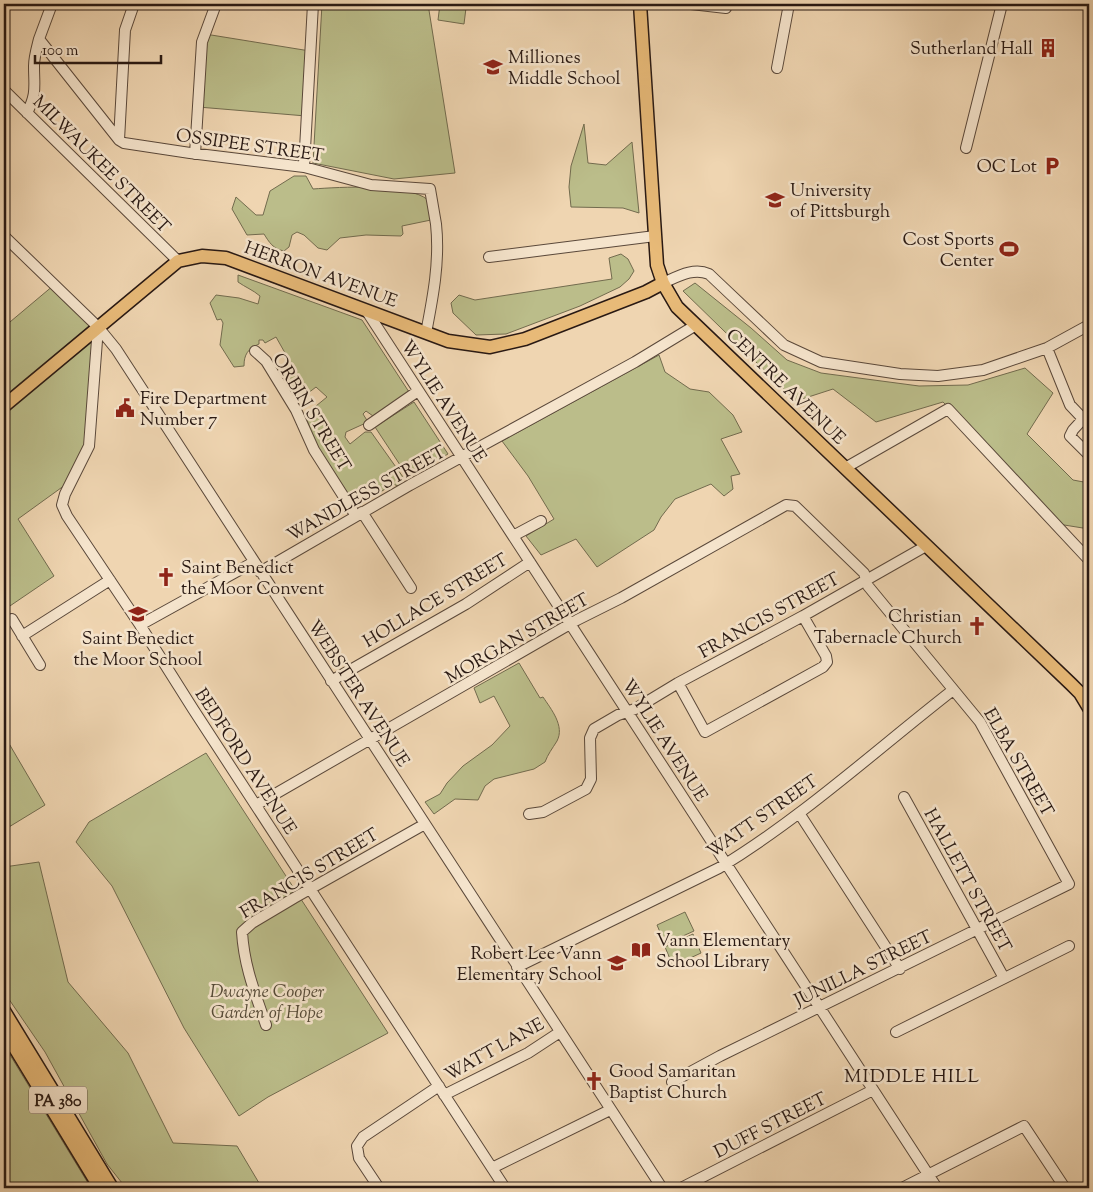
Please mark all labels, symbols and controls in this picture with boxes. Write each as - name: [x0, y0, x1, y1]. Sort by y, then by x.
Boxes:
- scale bar: [35, 32, 161, 64]
- place label: Sutherland Hall: [910, 37, 1033, 63]
- building icon: Sutherland Hall: [1037, 37, 1059, 59]
- text: 100 m: [42, 41, 79, 62]
- place label: Milliones Middle School: [508, 46, 621, 93]
- school or university icon: Milliones Middle School: [482, 56, 504, 78]
- street label: MILWAUKEE STREET: [26, 90, 176, 241]
- street label: OSSIPEE STREET: [174, 124, 326, 170]
- place label: OC Lot: [977, 155, 1037, 181]
- parking icon: OC Lot: [1041, 155, 1063, 177]
- place label: University of Pittsburgh: [790, 179, 891, 226]
- school or university icon: University of Pittsburgh: [764, 189, 786, 211]
- place label: Cost Sports Center: [903, 228, 994, 275]
- street label: HERRON AVENUE: [240, 236, 401, 316]
- sports icon: Cost Sports Center: [998, 238, 1020, 260]
- street label: CENTRE AVENUE: [719, 323, 850, 452]
- street label: WYLIE AVENUE: [393, 336, 492, 469]
- street label: ORBIN STREET: [265, 349, 356, 478]
- place label: Fire Department Number 7: [140, 387, 267, 434]
- public building icon: Fire Department Number 7: [114, 397, 136, 419]
- street label: WANDLESS STREET: [283, 440, 452, 549]
- street label: HOLLACE STREET: [359, 548, 514, 655]
- place label: Saint Benedict the Moor Convent: [181, 556, 324, 603]
- church icon: Saint Benedict the Moor Convent: [155, 566, 177, 588]
- street label: FRANCIS STREET: [695, 567, 845, 666]
- street label: MORGAN STREET: [441, 588, 595, 692]
- school or university icon: Saint Benedict the Moor School: [127, 603, 149, 625]
- place label: Christian Tabernacle Church: [813, 605, 962, 652]
- street label: WEBSTER AVENUE: [300, 615, 415, 773]
- church icon: Christian Tabernacle Church: [966, 615, 988, 637]
- place label: Saint Benedict the Moor School: [73, 627, 203, 674]
- street label: WYLIE AVENUE: [614, 675, 713, 808]
- street label: BEDFORD AVENUE: [187, 684, 302, 841]
- street label: ELBA STREET: [976, 704, 1059, 822]
- street label: WATT STREET: [702, 769, 824, 866]
- street label: HALLETT STREET: [916, 804, 1017, 958]
- street label: FRANCIS STREET: [236, 823, 385, 926]
- street label: JUNILLA STREET: [789, 925, 938, 1015]
- place label: Vann Elementary School Library: [656, 929, 790, 976]
- library icon: Vann Elementary School Library: [630, 939, 652, 961]
- place label: Robert Lee Vann Elementary School: [457, 942, 602, 989]
- school or university icon: Robert Lee Vann Elementary School: [606, 952, 628, 974]
- park label: Dwayne Cooper Garden of Hope: [210, 980, 325, 1027]
- street label: WATT LANE: [440, 1013, 550, 1089]
- place label: Good Samaritan Baptist Church: [609, 1060, 737, 1107]
- district label: MIDDLE HILL: [844, 1064, 980, 1091]
- church icon: Good Samaritan Baptist Church: [583, 1070, 605, 1092]
- road number: PA 380: [29, 1086, 87, 1114]
- street label: DUFF STREET: [710, 1087, 832, 1166]

